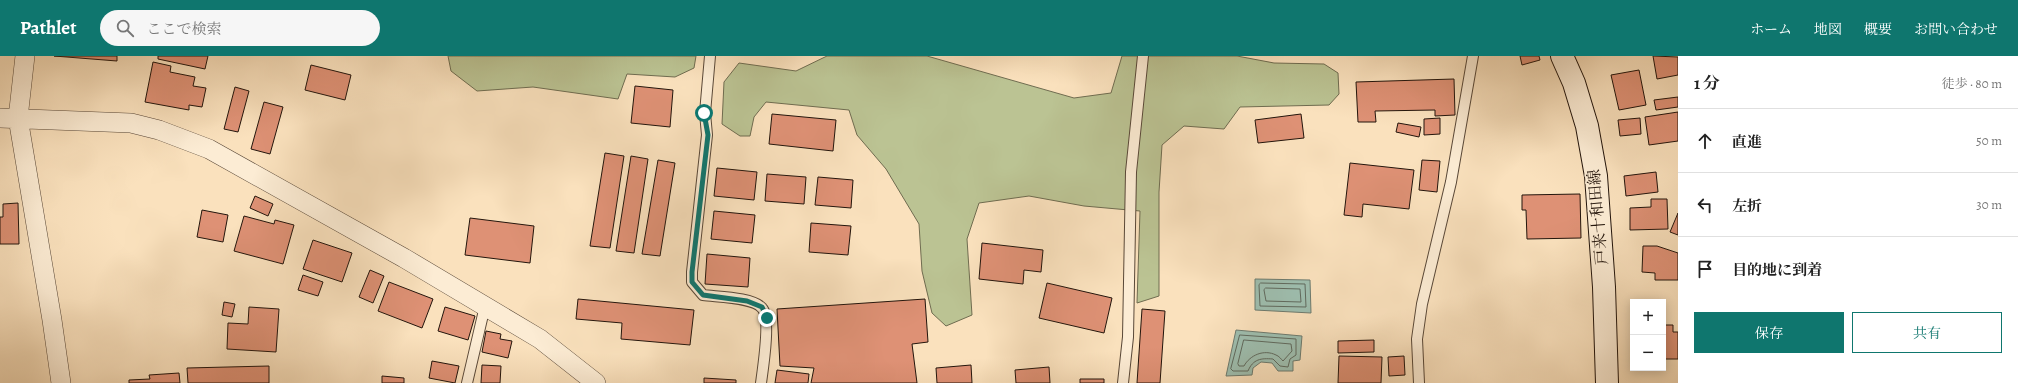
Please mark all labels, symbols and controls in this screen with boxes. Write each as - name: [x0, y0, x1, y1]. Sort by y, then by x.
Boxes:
- search box: [100, 10, 380, 46]
- text: Pathlet: [20, 15, 76, 41]
- icon: search: [114, 17, 136, 39]
- text: ここで検索: [146, 19, 221, 39]
- text: ホーム: [1750, 20, 1792, 39]
- text: 地図: [1814, 20, 1842, 39]
- text: 概要: [1864, 20, 1892, 39]
- text: お問い合わせ: [1914, 20, 1998, 39]
- text: 1 分: [1694, 72, 1720, 95]
- text: 徒歩 · 80 m: [1942, 75, 2002, 92]
- route start: [695, 104, 713, 122]
- icon: ahead: [1694, 130, 1716, 152]
- text: 直進: [1732, 132, 1762, 152]
- text: 50 m: [1976, 132, 2002, 149]
- street label: 戸来十和田線: [1583, 168, 1613, 266]
- icon: left: [1694, 194, 1716, 216]
- text: 左折: [1732, 196, 1762, 216]
- text: 30 m: [1976, 196, 2002, 213]
- icon: arrive: [1694, 258, 1716, 280]
- text: 目的地に到着: [1732, 260, 1822, 280]
- map controls: [1630, 299, 1666, 371]
- button: +: [1630, 299, 1666, 335]
- route end: [758, 309, 776, 327]
- button: 保存: [1694, 312, 1844, 353]
- button: 共有: [1852, 312, 2002, 353]
- button: −: [1630, 335, 1666, 371]

